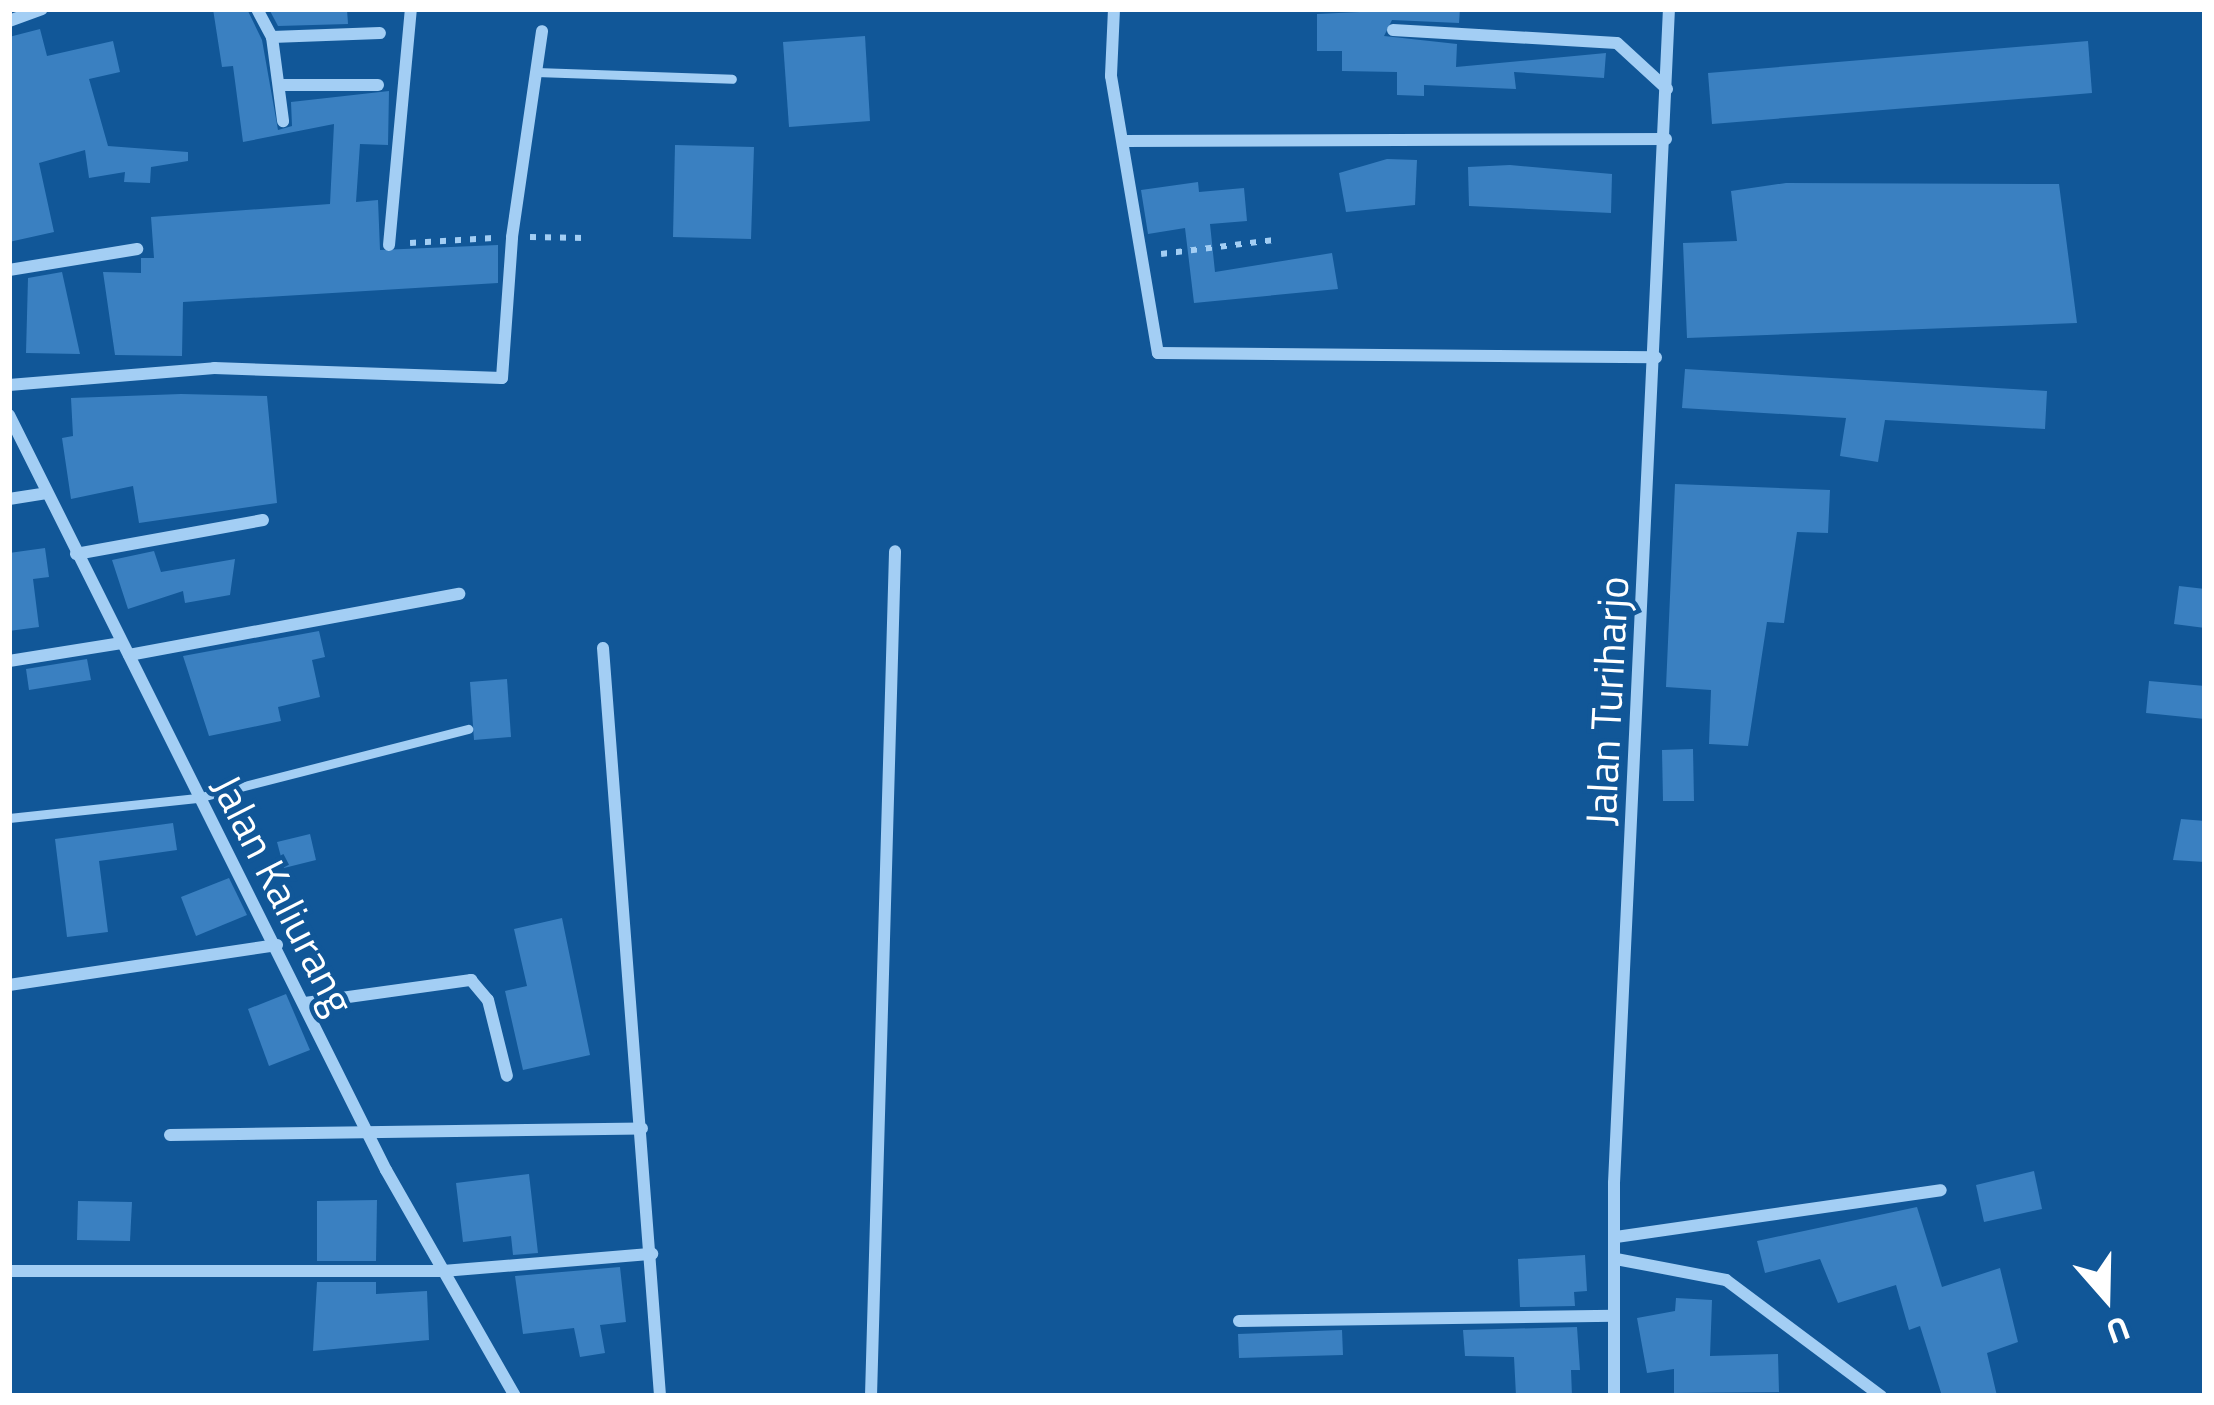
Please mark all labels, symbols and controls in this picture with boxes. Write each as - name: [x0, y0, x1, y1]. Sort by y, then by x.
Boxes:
- street label: Jalan Turiharjo: [1574, 575, 1638, 827]
- street label: Jalan Kaliurang: [202, 766, 366, 1022]
- north arrow: [2046, 1237, 2166, 1357]
- text: U: [2100, 1304, 2137, 1358]

